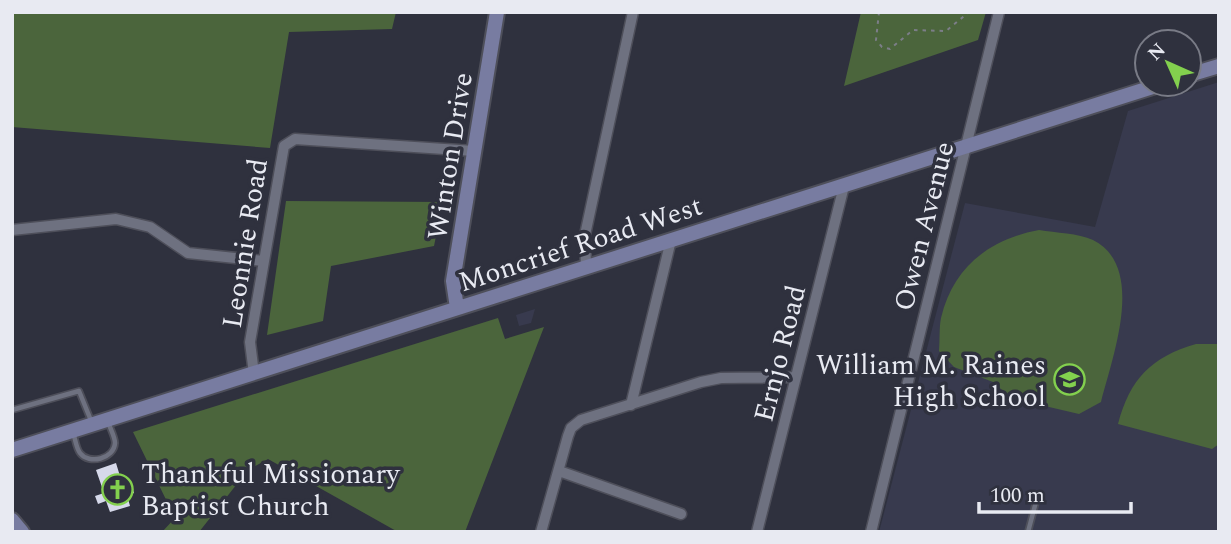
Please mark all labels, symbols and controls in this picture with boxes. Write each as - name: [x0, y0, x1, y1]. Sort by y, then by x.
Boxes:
- north arrow: [1133, 28, 1203, 98]
- text: N: [1141, 36, 1173, 68]
- street label: Winton Drive: [416, 69, 485, 243]
- street label: Owen Avenue: [883, 137, 966, 316]
- street label: Leonnie Road: [211, 155, 280, 331]
- street label: Moncrief Road West: [453, 185, 708, 304]
- street label: Ernjo Road: [743, 280, 818, 426]
- place label: William M. Raines High School: [816, 344, 1046, 419]
- school or university icon: William M. Raines High School: [1052, 363, 1086, 397]
- place label: Thankful Missionary Baptist Church: [141, 453, 401, 528]
- scale bar: [979, 470, 1131, 514]
- church icon: Thankful Missionary Baptist Church: [101, 472, 135, 506]
- text: 100 m: [990, 480, 1045, 512]

